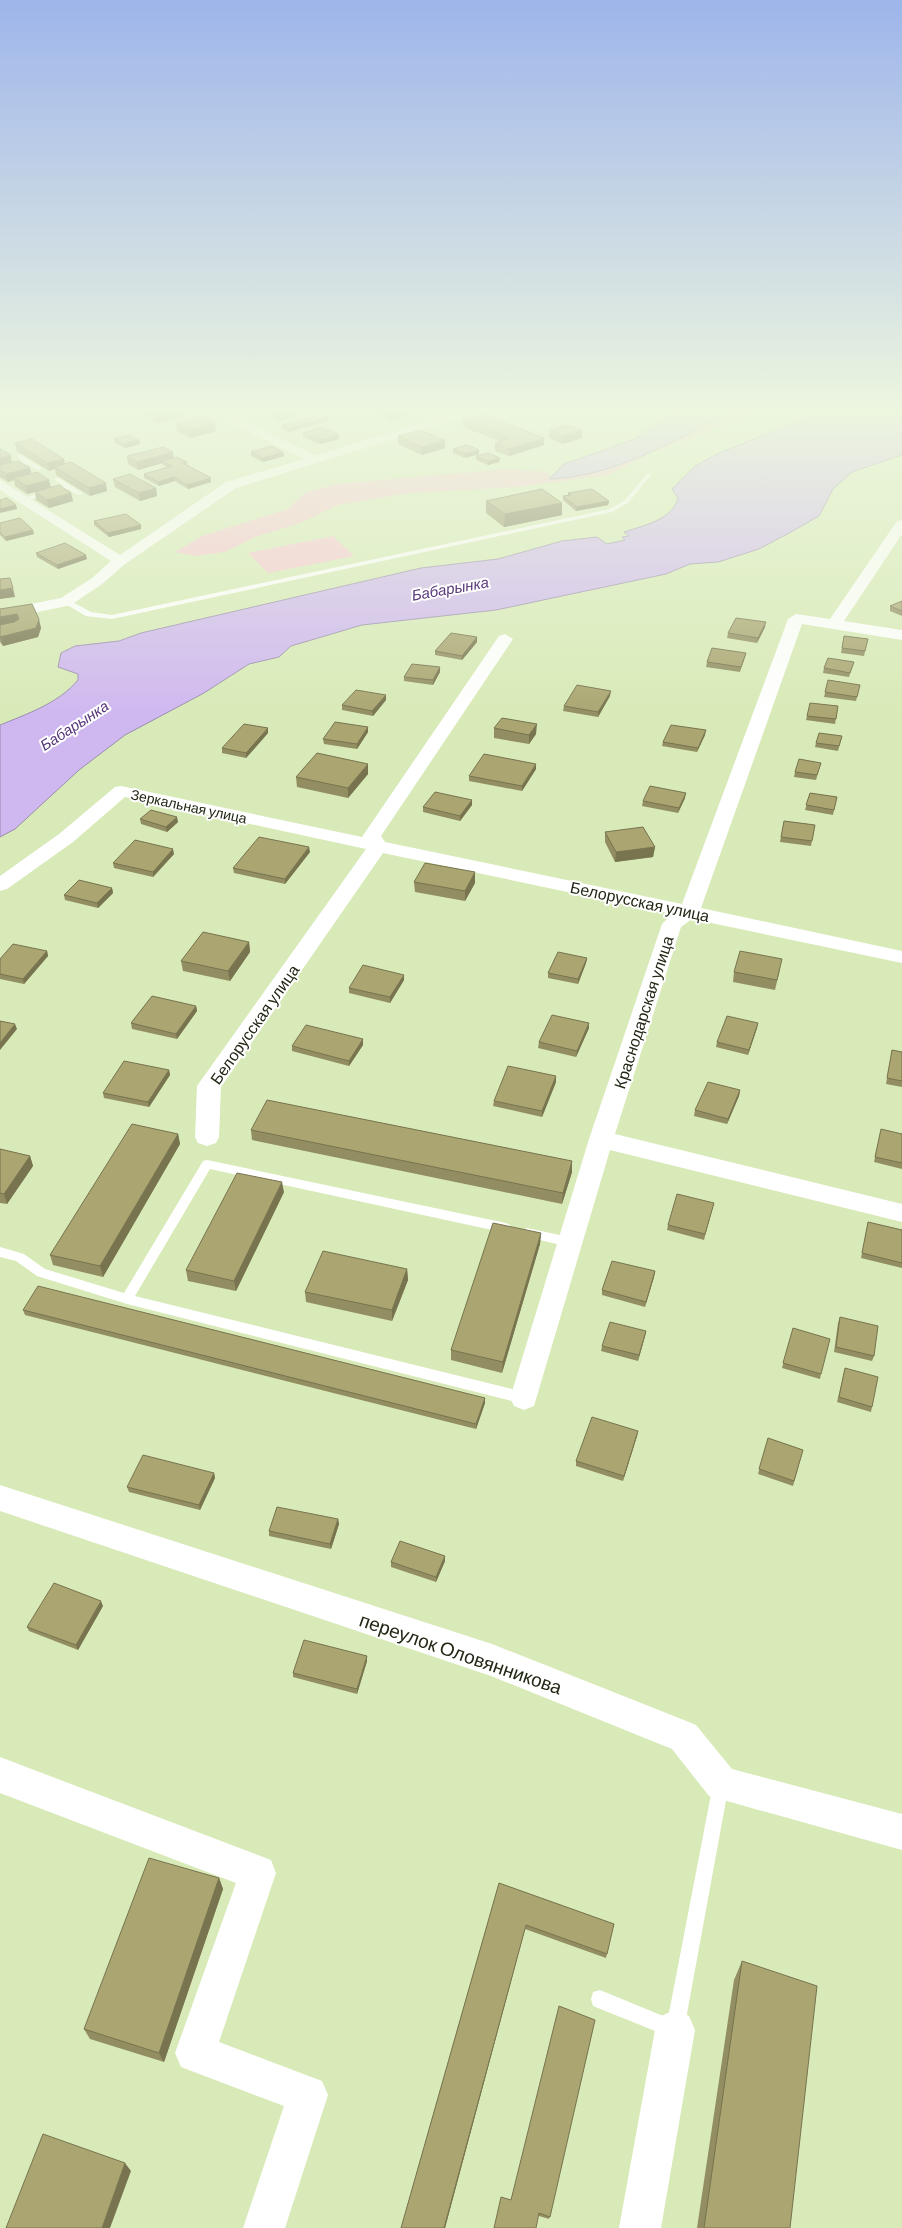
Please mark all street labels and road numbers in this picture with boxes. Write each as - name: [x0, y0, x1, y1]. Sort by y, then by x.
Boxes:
- street label: Зеркальная улица: [129, 785, 249, 827]
- street label: Белорусская улица: [569, 877, 711, 925]
- street label: Краснодарская улица: [609, 933, 677, 1091]
- street label: Белорусская улица: [206, 960, 303, 1088]
- street label: переулок Оловянникова: [357, 1608, 566, 1699]

